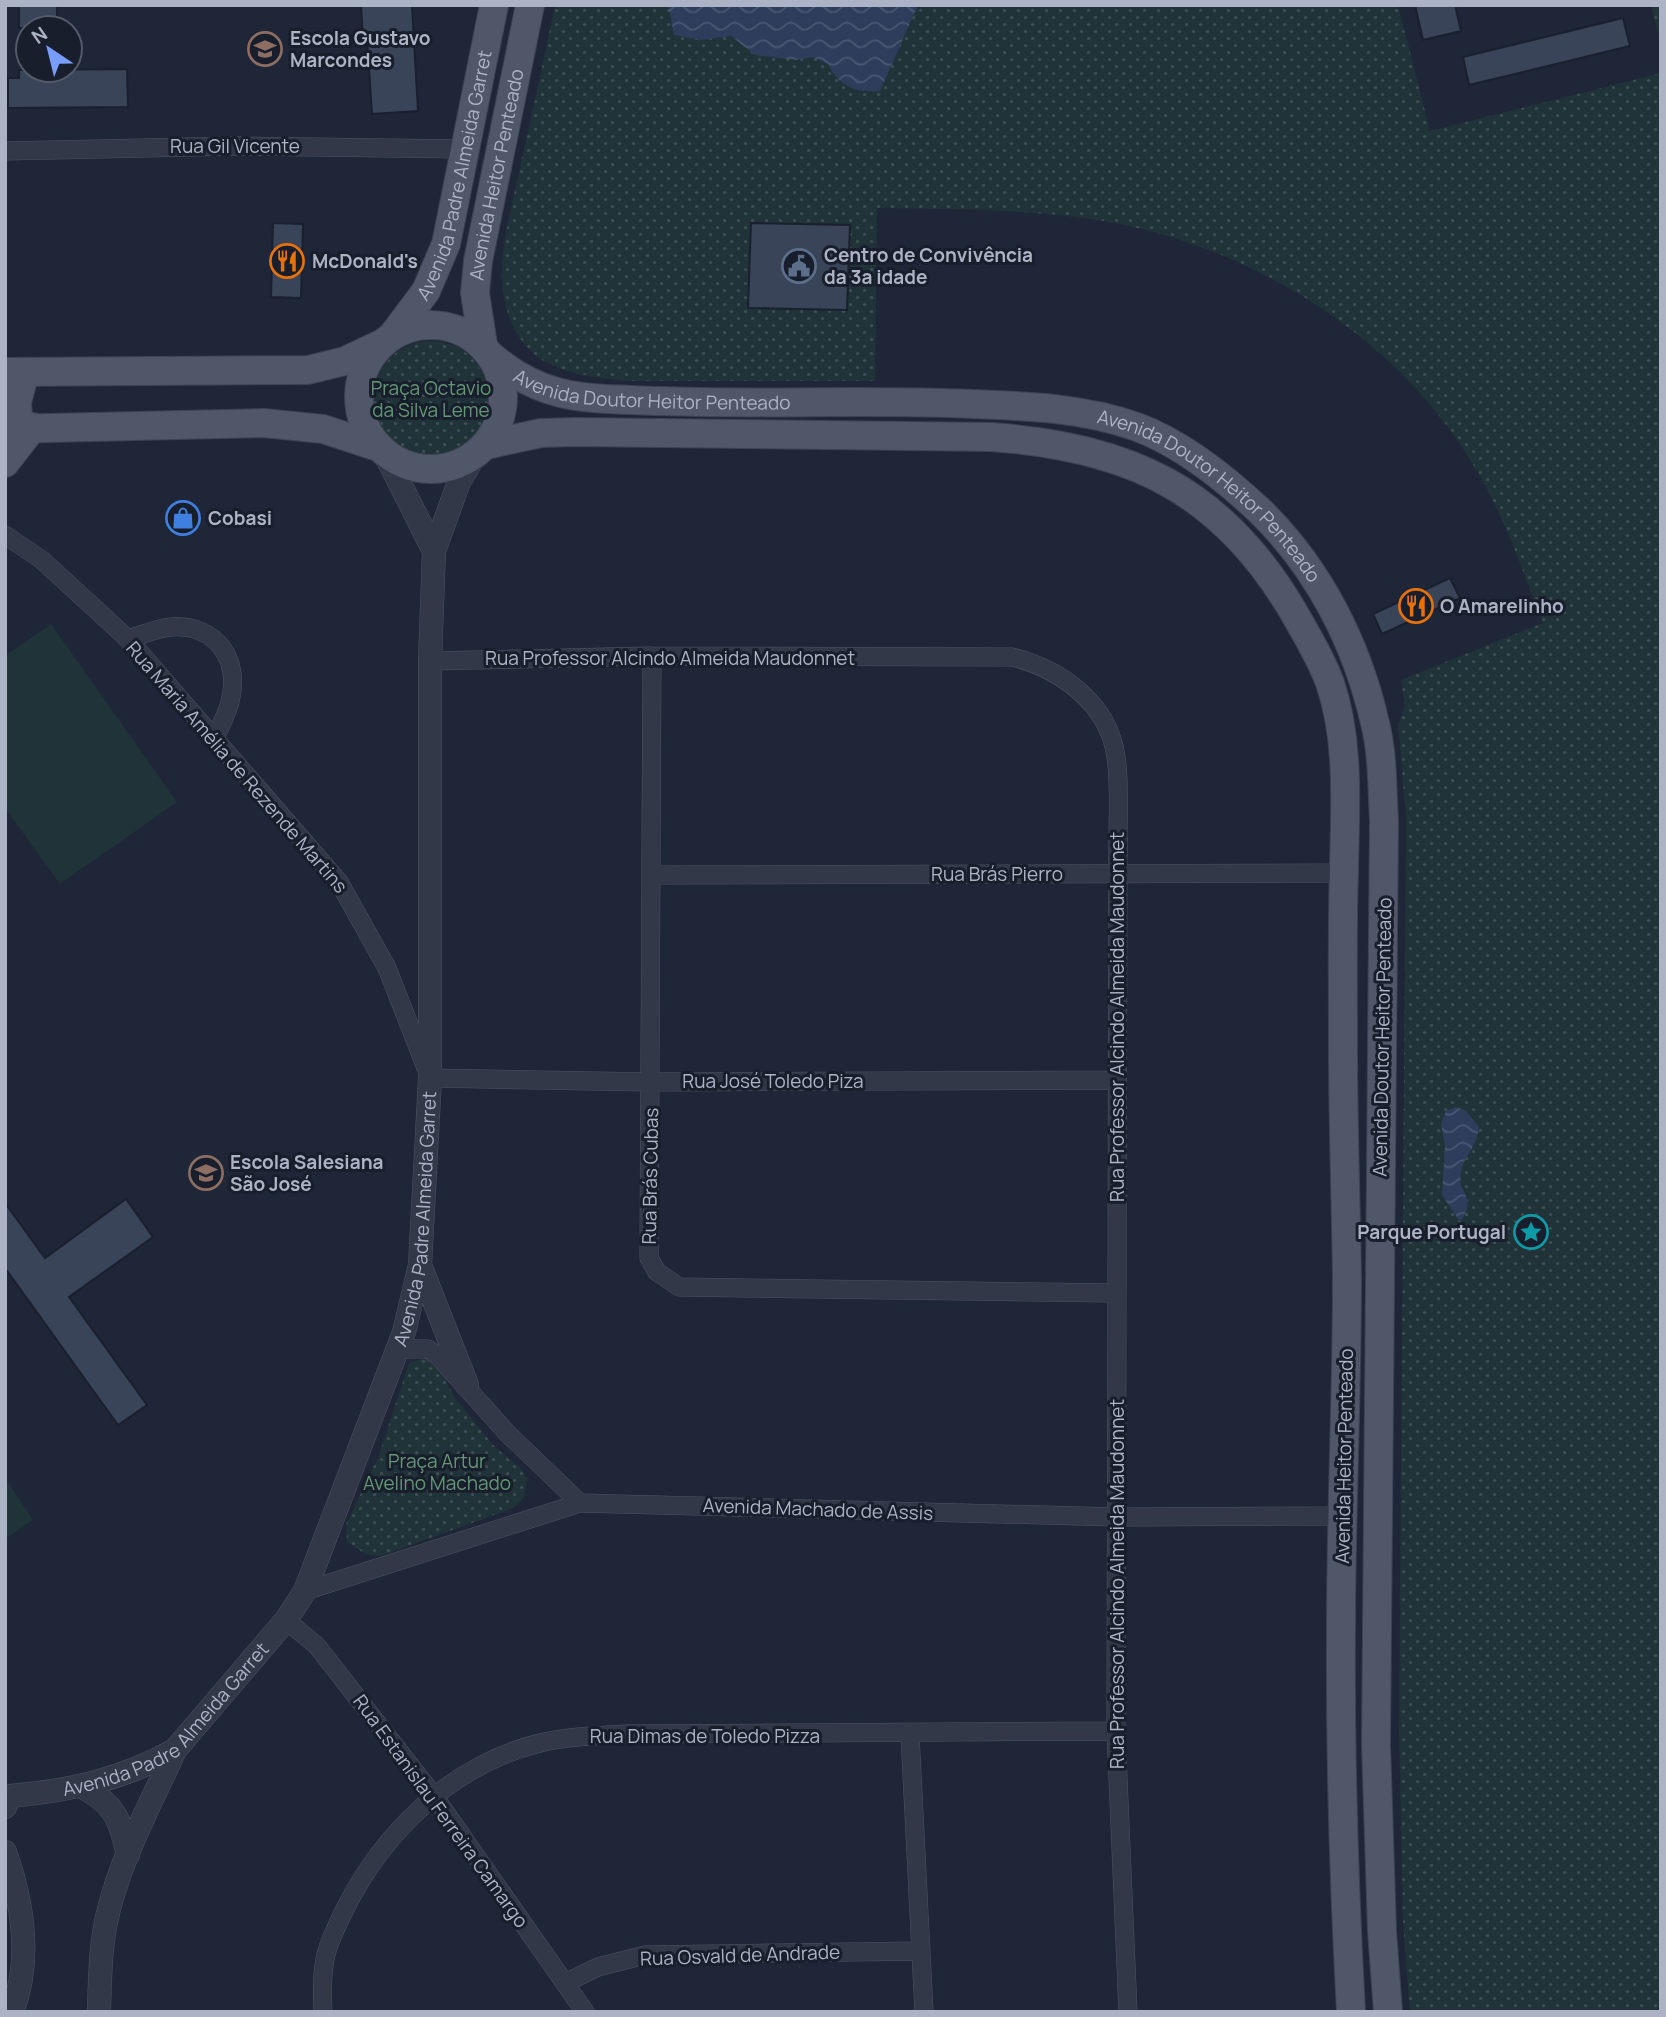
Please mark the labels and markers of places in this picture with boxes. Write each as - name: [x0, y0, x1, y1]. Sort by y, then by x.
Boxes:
- place label: Escola Gustavo Marcondes: [290, 25, 431, 73]
- school or university icon: Escola Gustavo Marcondes: [246, 30, 284, 68]
- restaurant icon: McDonald's: [268, 242, 306, 280]
- place label: Centro de Convivência da 3a idade: [824, 242, 1033, 290]
- public building icon: Centro de Convivência da 3a idade: [780, 247, 818, 285]
- place label: McDonald's: [312, 248, 418, 274]
- shop icon: Cobasi: [164, 499, 202, 537]
- place label: Cobasi: [208, 505, 272, 531]
- restaurant icon: O Amarelinho: [1397, 587, 1435, 625]
- place label: O Amarelinho: [1440, 593, 1564, 619]
- place label: Escola Salesiana São José: [230, 1149, 383, 1197]
- school or university icon: Escola Salesiana São José: [187, 1154, 225, 1192]
- place icon: Parque Portugal: [1512, 1213, 1550, 1251]
- place label: Parque Portugal: [1357, 1219, 1506, 1245]

